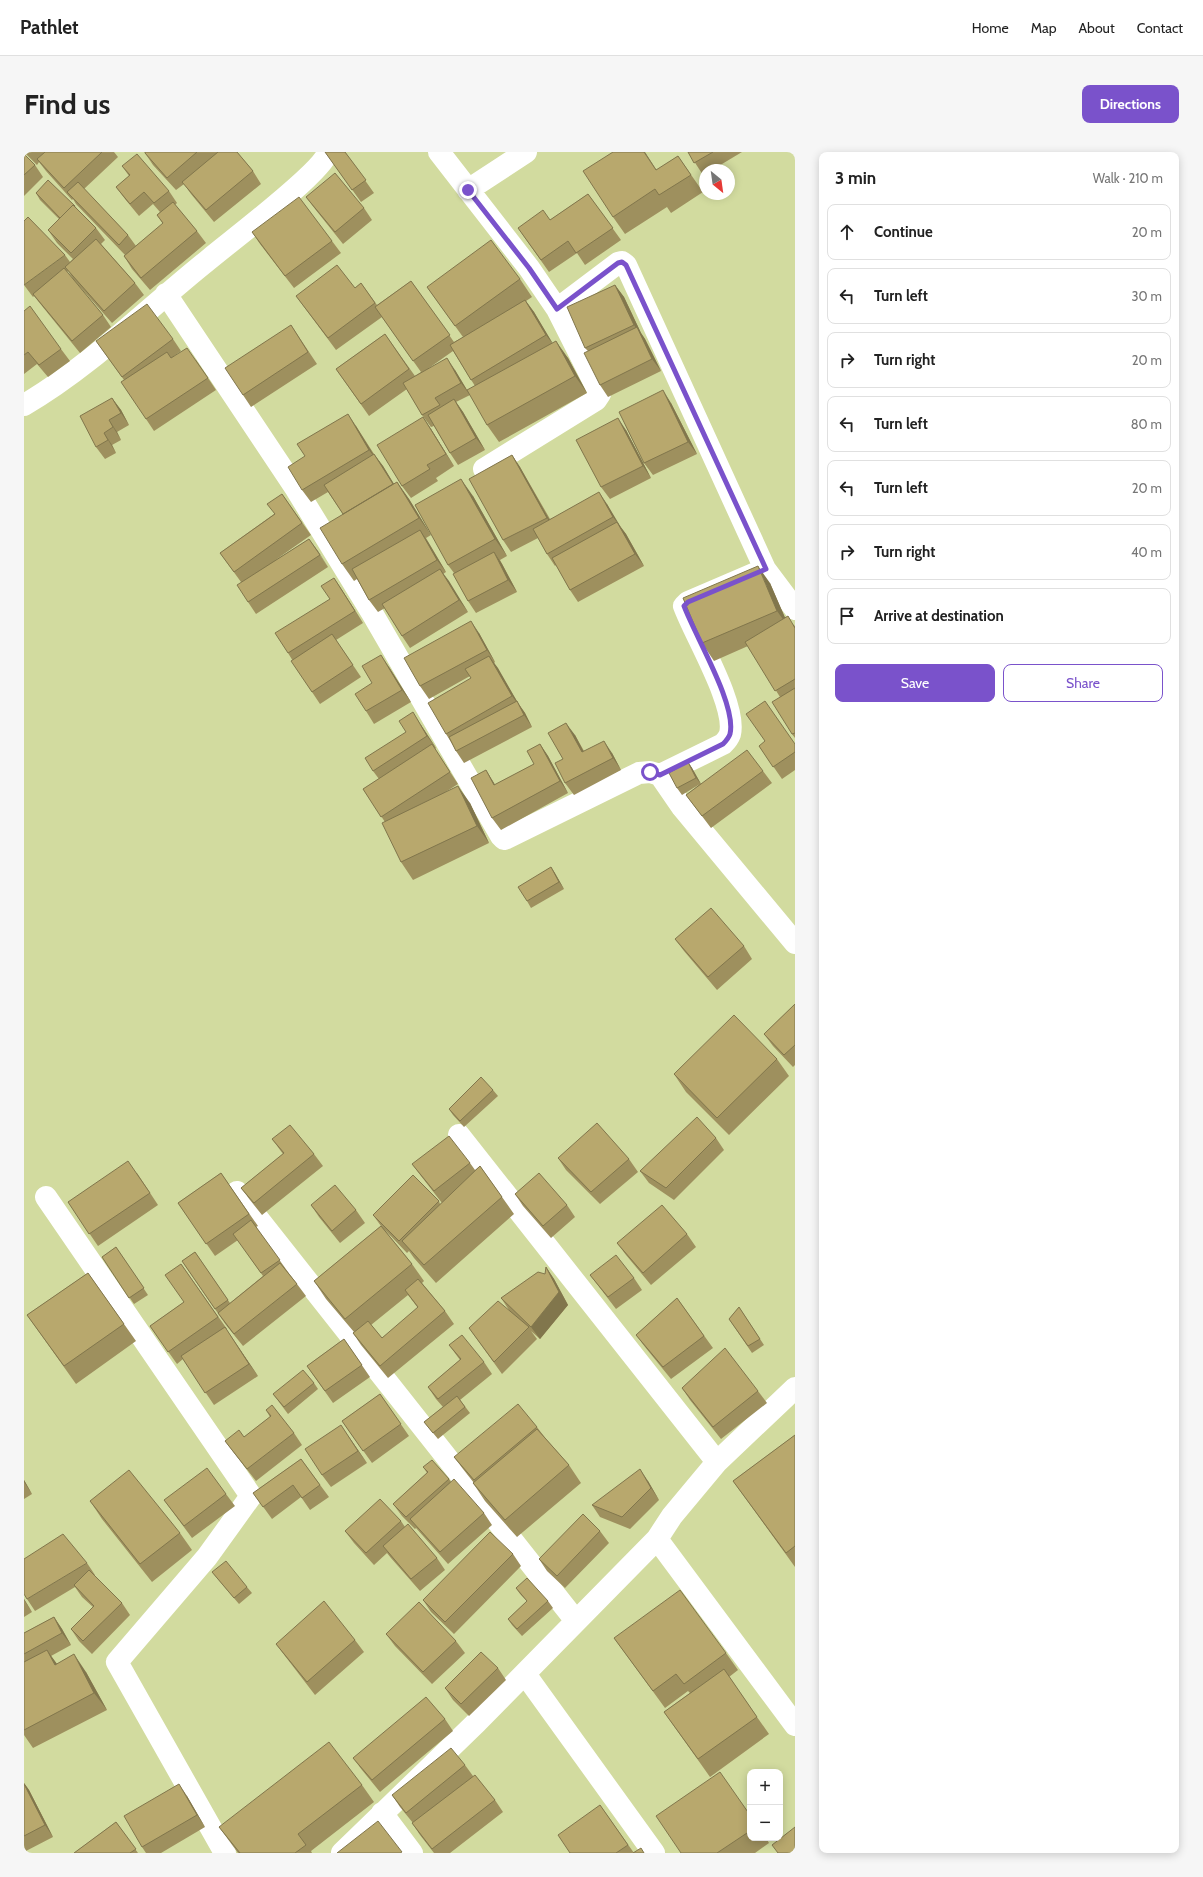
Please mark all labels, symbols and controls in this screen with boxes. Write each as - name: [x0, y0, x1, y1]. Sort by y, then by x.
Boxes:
- text: Pathlet: [20, 16, 79, 39]
- text: Home: [972, 19, 1009, 37]
- text: Map: [1031, 19, 1056, 37]
- text: About: [1078, 19, 1115, 37]
- text: Contact: [1137, 19, 1183, 37]
- button: Directions: [1082, 85, 1179, 123]
- text: Find us: [24, 87, 110, 121]
- north arrow: [699, 164, 735, 200]
- text: 3 min: [835, 168, 876, 188]
- text: Walk · 210 m: [1093, 170, 1163, 186]
- route end: [459, 181, 477, 199]
- icon: ahead: [836, 221, 858, 243]
- text: Continue: [874, 223, 933, 241]
- text: 20 m: [1132, 224, 1162, 240]
- icon: left: [836, 285, 858, 307]
- text: Turn left: [874, 287, 928, 305]
- text: 30 m: [1132, 288, 1162, 304]
- icon: right: [836, 349, 858, 371]
- text: Turn right: [874, 351, 935, 369]
- text: 20 m: [1132, 352, 1162, 368]
- icon: left: [836, 413, 858, 435]
- text: Turn left: [874, 415, 928, 433]
- text: 80 m: [1131, 416, 1162, 432]
- icon: left: [836, 477, 858, 499]
- text: Turn left: [874, 479, 928, 497]
- text: 20 m: [1132, 480, 1162, 496]
- icon: right: [836, 541, 858, 563]
- text: Turn right: [874, 543, 935, 561]
- text: 40 m: [1131, 544, 1162, 560]
- icon: arrive: [836, 605, 858, 627]
- text: Arrive at destination: [874, 607, 1004, 625]
- button: Save: [835, 664, 995, 702]
- button: Share: [1003, 664, 1163, 702]
- route start: [641, 763, 659, 781]
- map controls: [747, 1769, 783, 1841]
- button: +: [747, 1769, 783, 1805]
- button: −: [747, 1805, 783, 1841]

